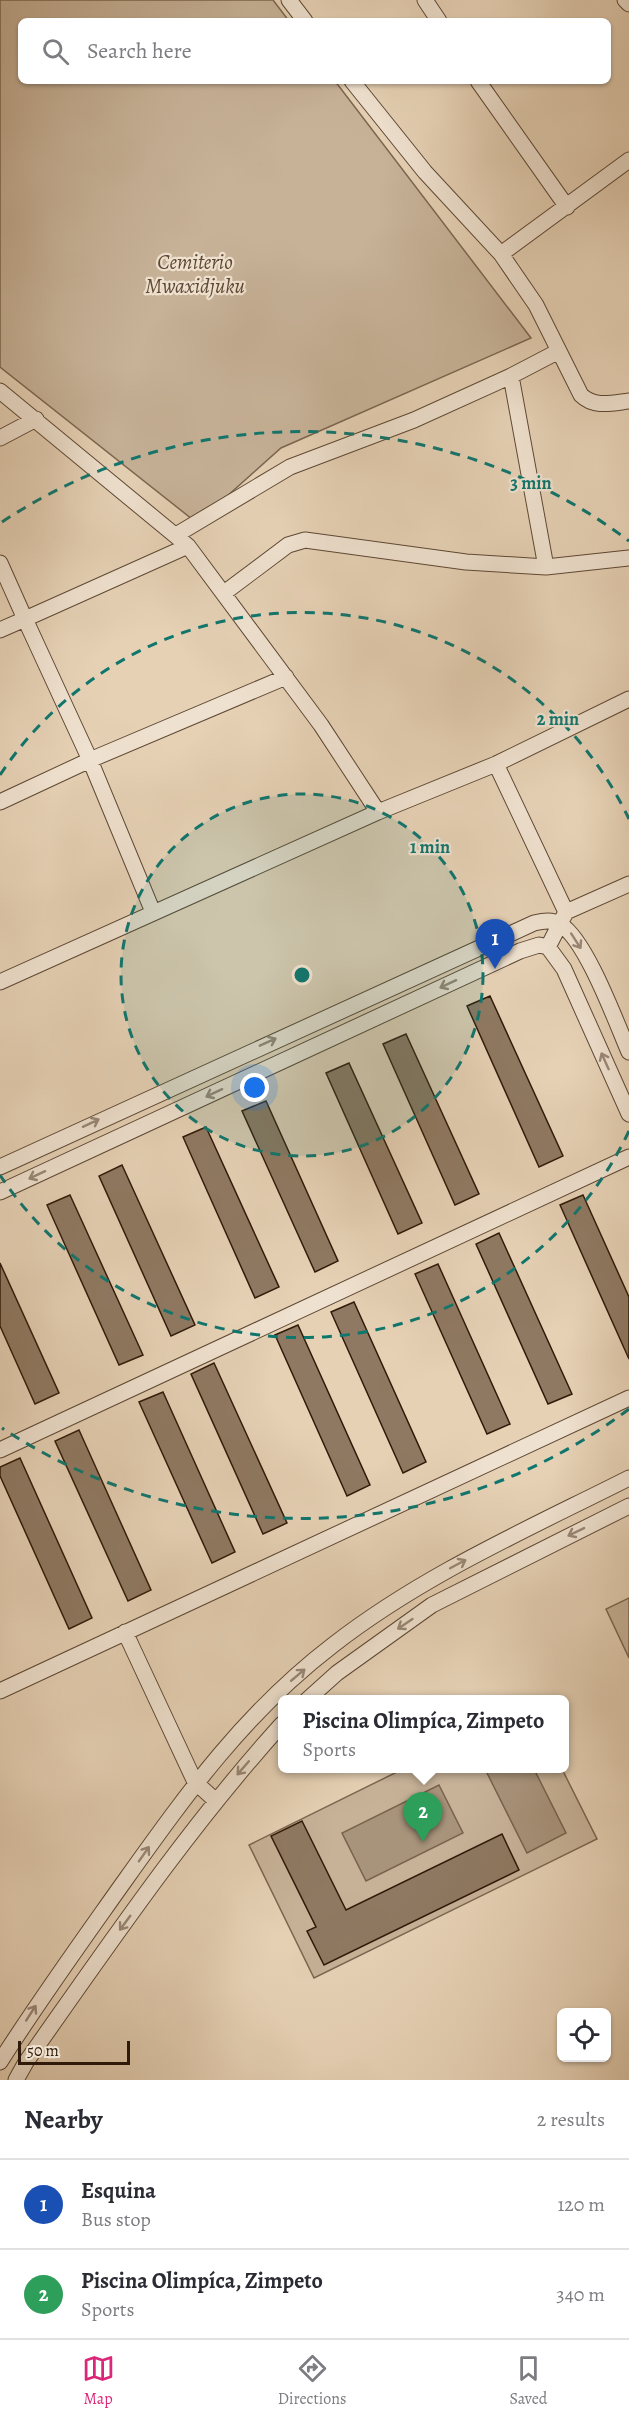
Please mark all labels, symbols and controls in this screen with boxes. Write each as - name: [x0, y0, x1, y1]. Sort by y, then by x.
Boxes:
- search box: [18, 18, 611, 84]
- icon: search: [39, 35, 72, 68]
- text: Search here: [87, 36, 192, 66]
- park label: Cemiterio Mwaxidjuku: [145, 248, 245, 300]
- text: 3 min: [510, 471, 552, 495]
- text: 2 min: [537, 707, 579, 731]
- text: 1 min: [410, 835, 450, 859]
- pin: 1: [476, 920, 514, 969]
- one-way arrow: [571, 932, 583, 949]
- centre of rings: [292, 965, 312, 985]
- one-way arrow: [439, 979, 457, 991]
- one-way arrow: [259, 1036, 277, 1048]
- one-way arrow: [599, 1052, 610, 1070]
- your location: [240, 1073, 269, 1102]
- one-way arrow: [205, 1088, 223, 1100]
- one-way arrow: [81, 1117, 99, 1129]
- one-way arrow: [28, 1169, 46, 1181]
- one-way arrow: [568, 1527, 586, 1538]
- one-way arrow: [449, 1558, 467, 1569]
- one-way arrow: [397, 1618, 413, 1630]
- one-way arrow: [290, 1668, 306, 1681]
- popup: [278, 1695, 569, 1773]
- text: Piscina Olimpíca, Zimpeto: [303, 1706, 544, 1736]
- text: Sports: [303, 1736, 356, 1763]
- one-way arrow: [236, 1760, 250, 1775]
- pin: 2: [404, 1792, 442, 1842]
- one-way arrow: [138, 1846, 150, 1862]
- one-way arrow: [119, 1914, 131, 1930]
- one-way arrow: [26, 2005, 38, 2022]
- map controls: [557, 2008, 611, 2062]
- button: locate: [557, 2008, 611, 2062]
- scale bar: [18, 2038, 130, 2066]
- text: 50 m: [27, 2040, 59, 2062]
- text: Nearby: [24, 2102, 103, 2137]
- text: 2 results: [537, 2106, 605, 2133]
- text: Esquina: [81, 2176, 156, 2206]
- text: 1: [40, 2191, 47, 2218]
- text: 120 m: [557, 2191, 605, 2218]
- text: Bus stop: [81, 2206, 151, 2233]
- text: Piscina Olimpíca, Zimpeto: [81, 2266, 323, 2296]
- text: 2: [39, 2281, 48, 2308]
- text: 340 m: [556, 2281, 605, 2308]
- text: Sports: [81, 2296, 134, 2323]
- tab: Map: [82, 2352, 115, 2410]
- tab: Directions: [278, 2352, 346, 2410]
- tab: Saved: [509, 2352, 547, 2410]

